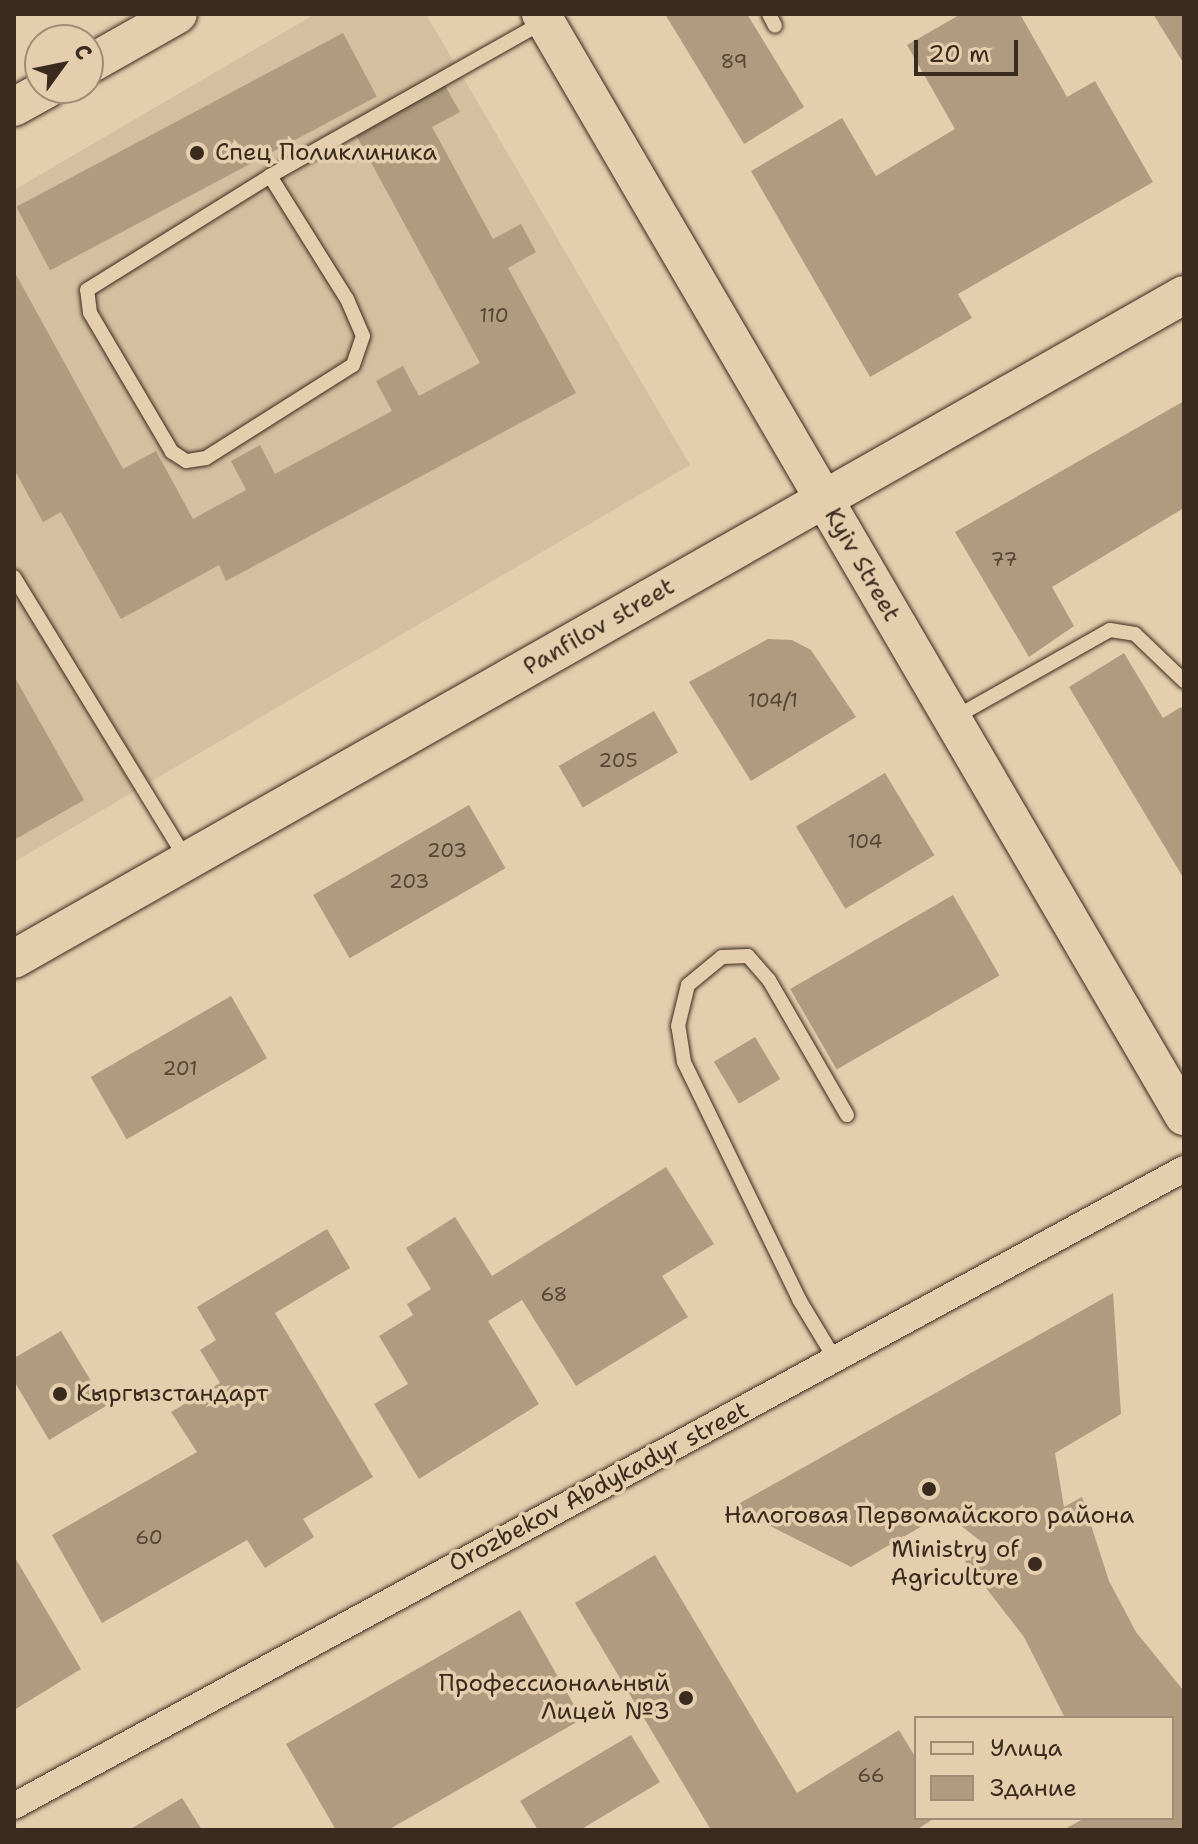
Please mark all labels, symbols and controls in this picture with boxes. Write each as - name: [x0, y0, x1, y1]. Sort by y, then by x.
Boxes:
- north arrow: [24, 24, 104, 104]
- scale bar: [918, 24, 1022, 74]
- text: С: [67, 38, 99, 65]
- text: 20 m: [928, 38, 990, 70]
- house number: 89: [721, 49, 747, 73]
- place label: Спец Поликлиника: [215, 139, 437, 167]
- marker: Спец Поликлиника: [186, 142, 208, 164]
- house number: 110: [479, 303, 509, 327]
- street label: Kyiv Street: [818, 503, 906, 627]
- house number: 77: [991, 547, 1017, 571]
- street label: Panfilov street: [518, 572, 680, 682]
- house number: 104/1: [748, 688, 798, 712]
- house number: 205: [598, 748, 638, 772]
- house number: 104: [847, 829, 883, 853]
- house number: 203: [427, 838, 467, 862]
- house number: 203: [389, 869, 429, 893]
- house number: 201: [162, 1056, 198, 1080]
- house number: 68: [540, 1282, 568, 1306]
- place label: Кыргызстандарт: [76, 1380, 268, 1408]
- marker: Кыргызстандарт: [51, 1385, 69, 1403]
- street label: Orozbekov Abdykadyr street: [444, 1396, 754, 1578]
- marker: Налоговая Первомайского района: [920, 1480, 938, 1498]
- place label: Налоговая Первомайского района: [724, 1502, 1134, 1530]
- house number: 60: [135, 1525, 163, 1549]
- place label: Ministry of Agriculture: [891, 1536, 1019, 1592]
- marker: Ministry of Agriculture: [1026, 1555, 1044, 1573]
- place label: Профессиональный Лицей №3: [439, 1670, 670, 1726]
- marker: Профессиональный Лицей №3: [677, 1689, 695, 1707]
- legend: [914, 1716, 1174, 1820]
- text: Улица: [990, 1732, 1063, 1764]
- house number: 66: [857, 1763, 885, 1787]
- text: Здание: [990, 1772, 1077, 1804]

